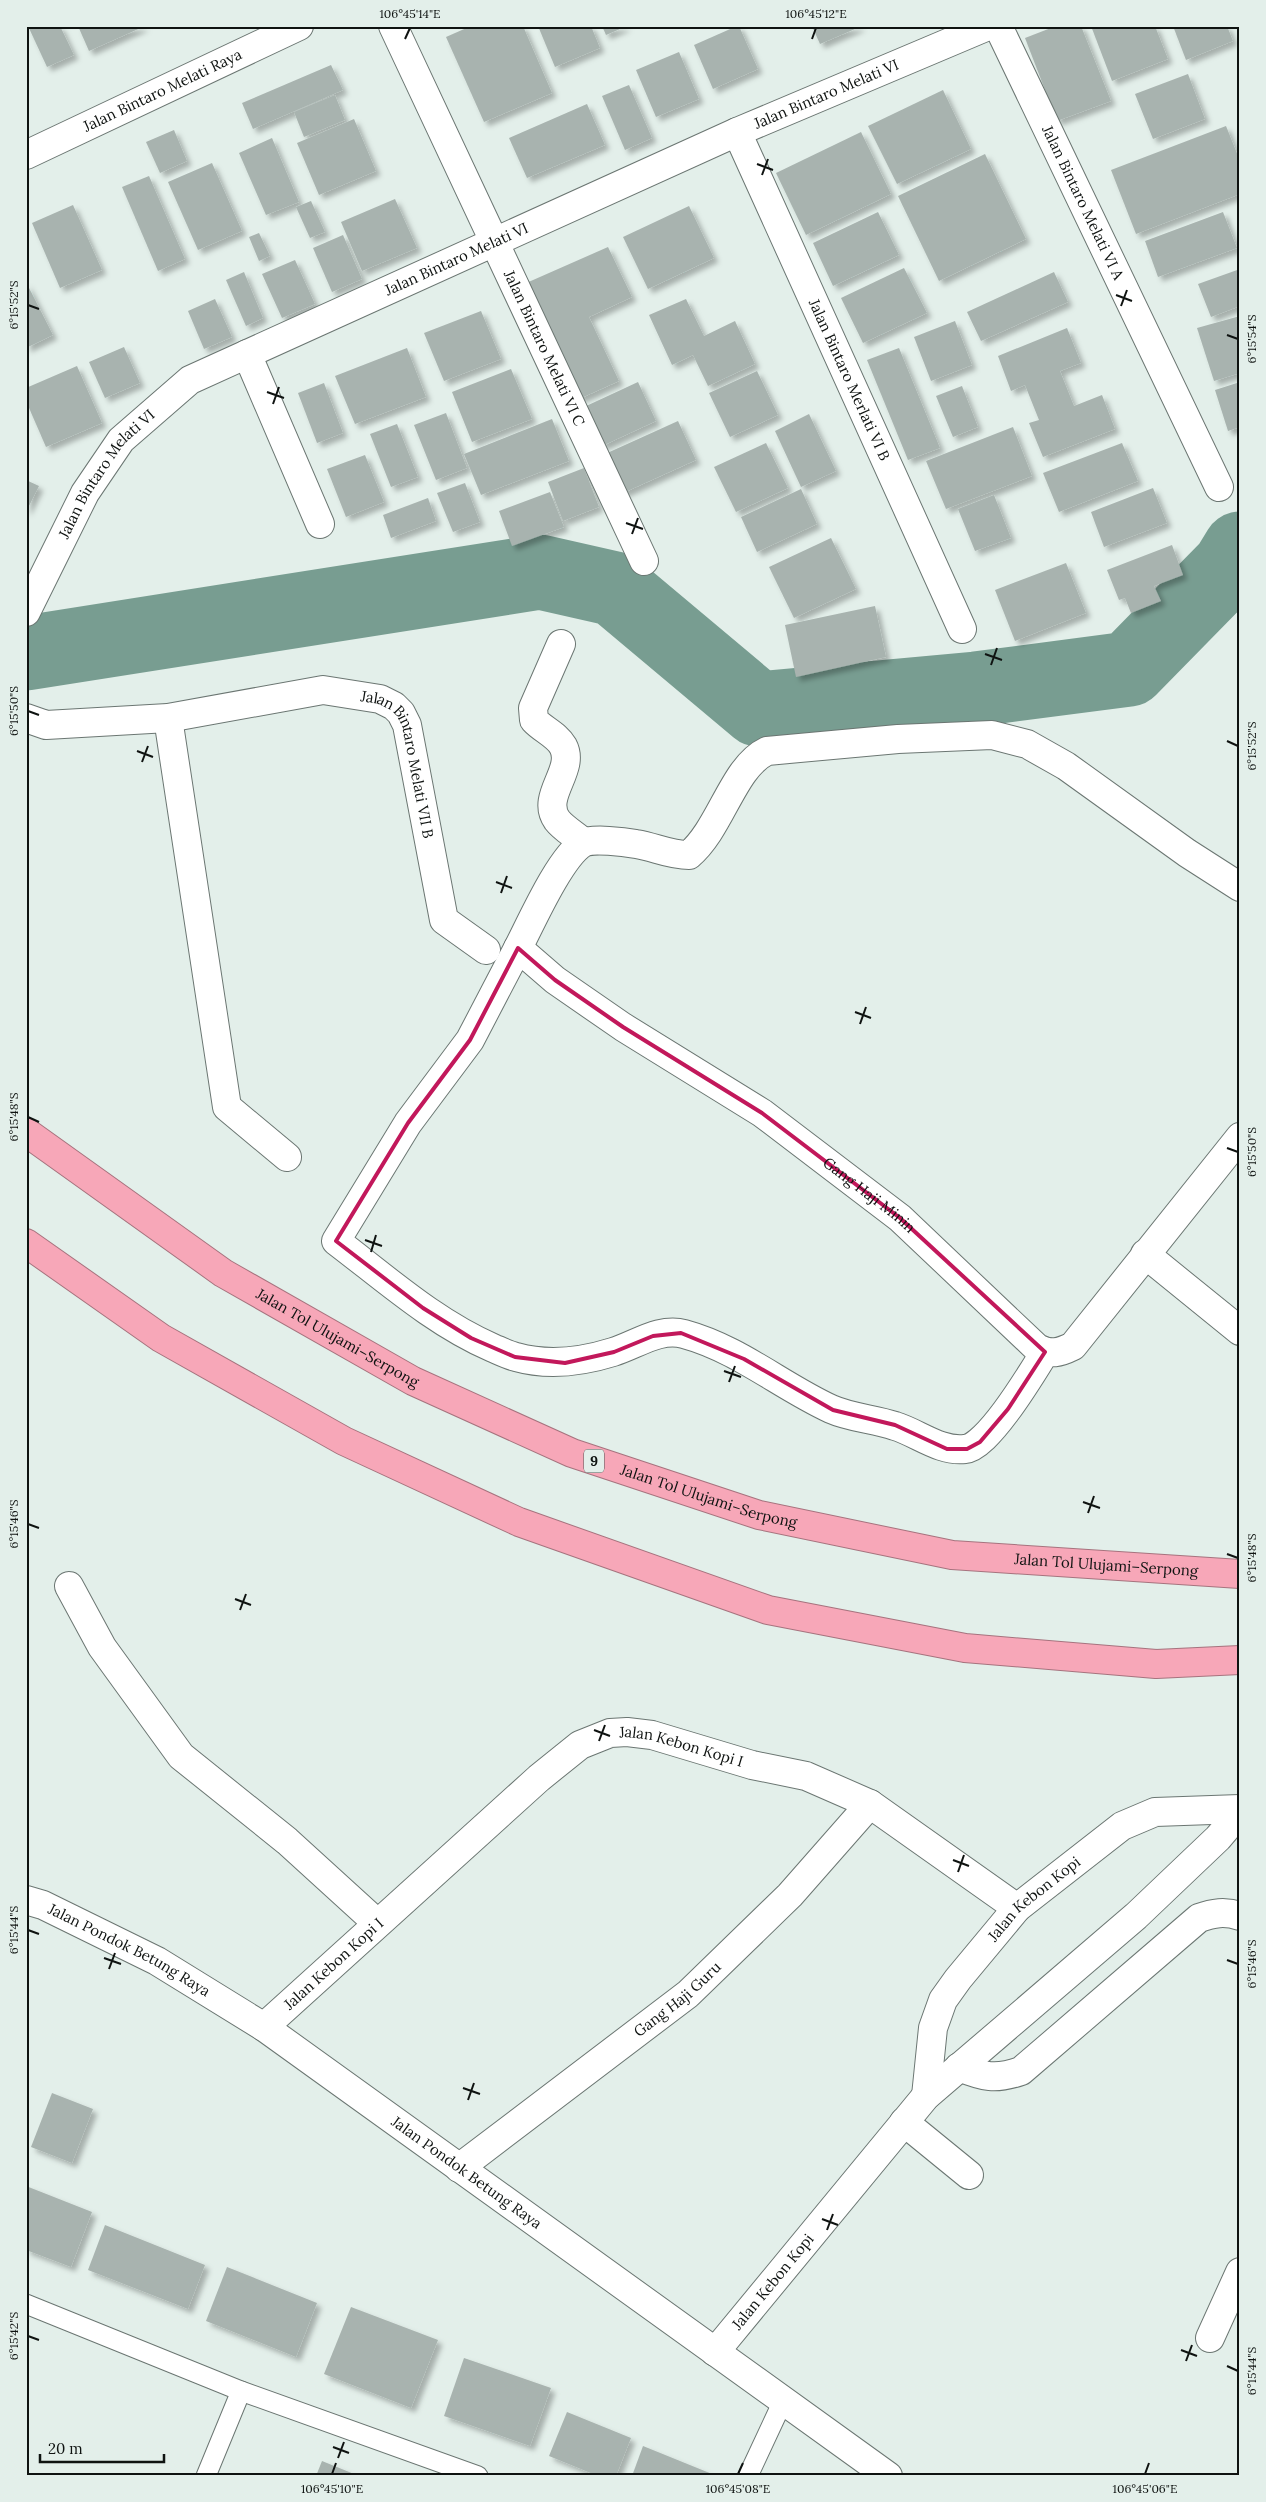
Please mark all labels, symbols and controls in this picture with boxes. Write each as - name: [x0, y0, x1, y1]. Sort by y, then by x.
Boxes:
- text: 106°45'14"E: [379, 6, 441, 21]
- text: 106°45'12"E: [785, 6, 847, 21]
- street label: Jalan Bintaro Melati Raya: [79, 44, 245, 136]
- street label: Jalan Bintaro Melati VI: [750, 55, 902, 133]
- street label: Jalan Bintaro Melati VI A: [1038, 121, 1129, 283]
- street label: Jalan Bintaro Melati VI: [381, 218, 531, 300]
- street label: Jalan Bintaro Melati VI C: [500, 266, 590, 429]
- text: 6°15'52"S: [6, 280, 21, 330]
- street label: Jalan Bintaro Merlati VI B: [804, 295, 894, 463]
- text: 6°15'54"S: [1244, 314, 1259, 364]
- street label: Jalan Bintaro Melati VI: [54, 405, 158, 542]
- text: 6°15'50"S: [6, 686, 21, 736]
- street label: Jalan Bintaro Melati VII B: [358, 686, 438, 840]
- text: 6°15'52"S: [1244, 721, 1259, 771]
- text: 6°15'48"S: [6, 1092, 21, 1141]
- text: 6°15'50"S: [1244, 1127, 1259, 1177]
- street label: Gang Haji Minin: [819, 1153, 920, 1237]
- street label: Jalan Tol Ulujami–Serpong: [252, 1283, 423, 1392]
- road number: 9: [584, 1450, 604, 1472]
- street label: Jalan Tol Ulujami–Serpong: [617, 1459, 800, 1532]
- text: 6°15'46"S: [6, 1499, 21, 1549]
- text: 6°15'48"S: [1244, 1533, 1259, 1582]
- street label: Jalan Tol Ulujami–Serpong: [1013, 1549, 1200, 1580]
- street label: Jalan Kebon Kopi I: [618, 1722, 746, 1771]
- street label: Jalan Kebon Kopi: [983, 1852, 1084, 1946]
- street label: Jalan Pondok Betung Raya: [44, 1899, 214, 2001]
- text: 6°15'44"S: [6, 1906, 21, 1954]
- street label: Jalan Kebon Kopi I: [279, 1914, 387, 2014]
- text: 6°15'46"S: [1244, 1939, 1259, 1989]
- street label: Gang Haji Guru: [630, 1957, 725, 2041]
- street label: Jalan Pondok Betung Raya: [387, 2111, 546, 2233]
- street label: Jalan Kebon Kopi: [727, 2230, 818, 2334]
- text: 6°15'42"S: [6, 2312, 21, 2360]
- text: 6°15'44"S: [1244, 2347, 1259, 2395]
- scale bar: [40, 2432, 164, 2464]
- text: 20 m: [48, 2439, 83, 2458]
- text: 106°45'10"E: [301, 2481, 363, 2496]
- text: 106°45'08"E: [706, 2481, 770, 2496]
- text: 106°45'06"E: [1113, 2481, 1177, 2496]

